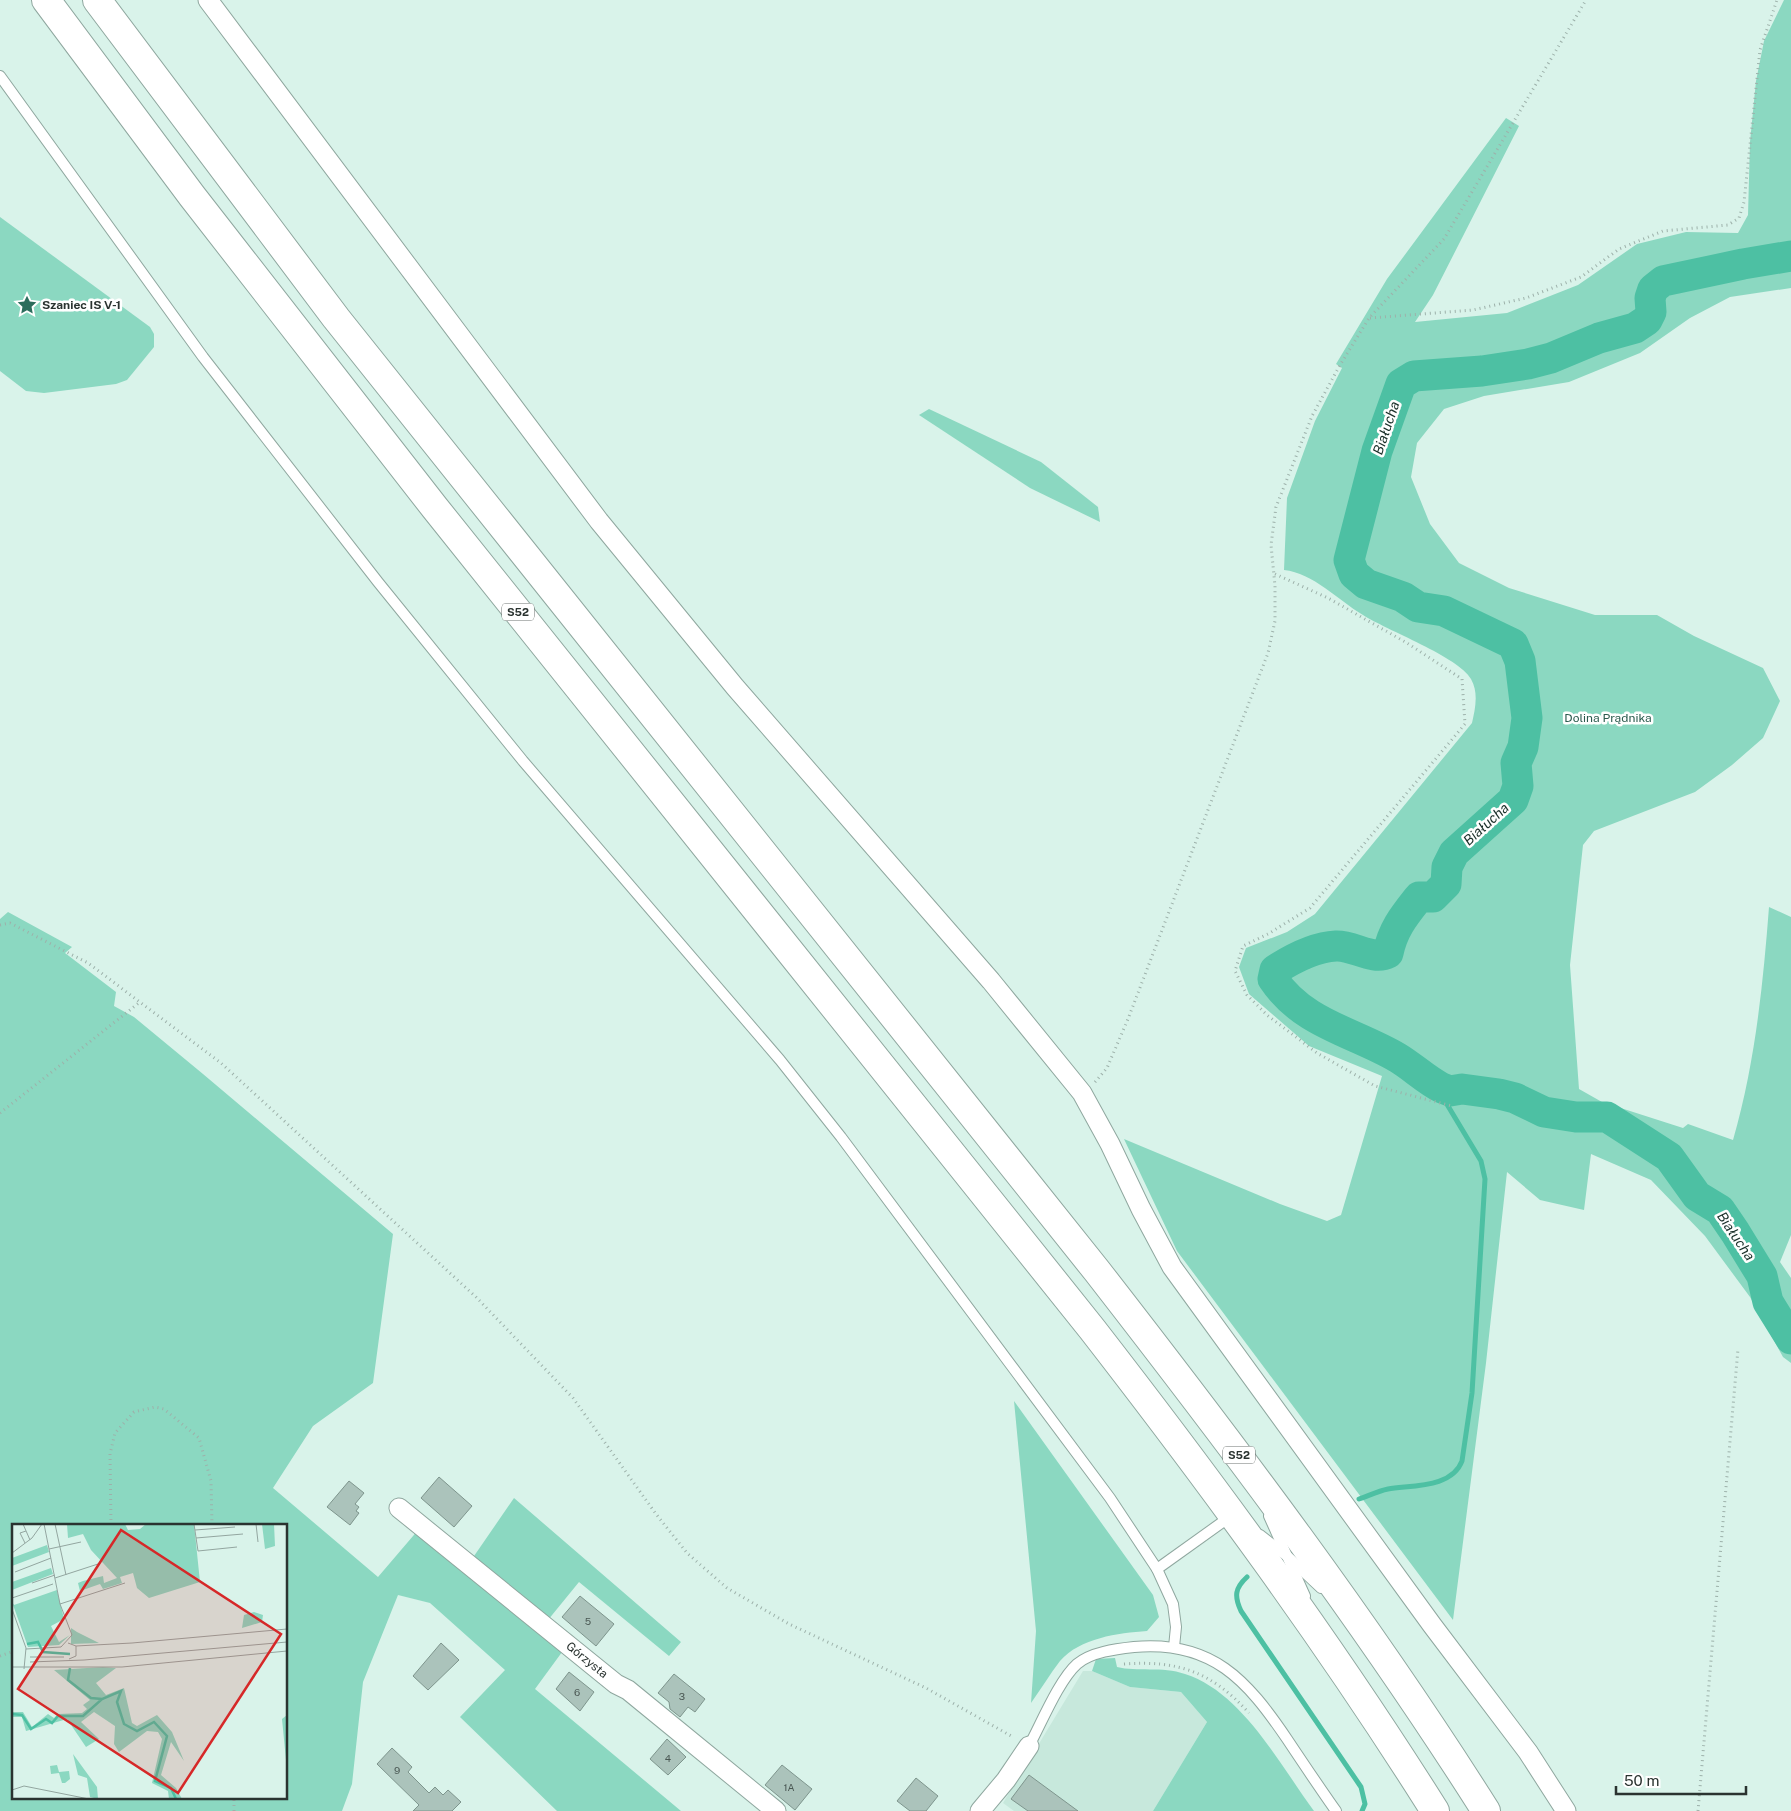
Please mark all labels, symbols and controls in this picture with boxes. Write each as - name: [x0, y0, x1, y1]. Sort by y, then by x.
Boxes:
- place icon: Szaniec IS V-1: [16, 294, 38, 316]
- place label: Szaniec IS V-1: [42, 298, 121, 312]
- water label: Białucha: [1369, 399, 1403, 457]
- road number: S52: [502, 604, 534, 620]
- park label: Dolina Prądnika: [1564, 711, 1652, 725]
- water label: Białucha: [1460, 800, 1512, 848]
- water label: Białucha: [1714, 1209, 1758, 1263]
- road number: S52: [1223, 1446, 1255, 1464]
- inset map: [12, 1524, 288, 1798]
- house number: 5: [585, 1615, 591, 1627]
- street label: Górzysta: [563, 1639, 611, 1681]
- house number: 6: [574, 1686, 580, 1698]
- house number: 3: [679, 1690, 685, 1702]
- house number: 4: [665, 1752, 671, 1764]
- house number: 9: [394, 1764, 400, 1776]
- scale bar: [1616, 1764, 1746, 1796]
- text: 50 m: [1624, 1772, 1659, 1789]
- house number: 1A: [783, 1781, 795, 1793]

